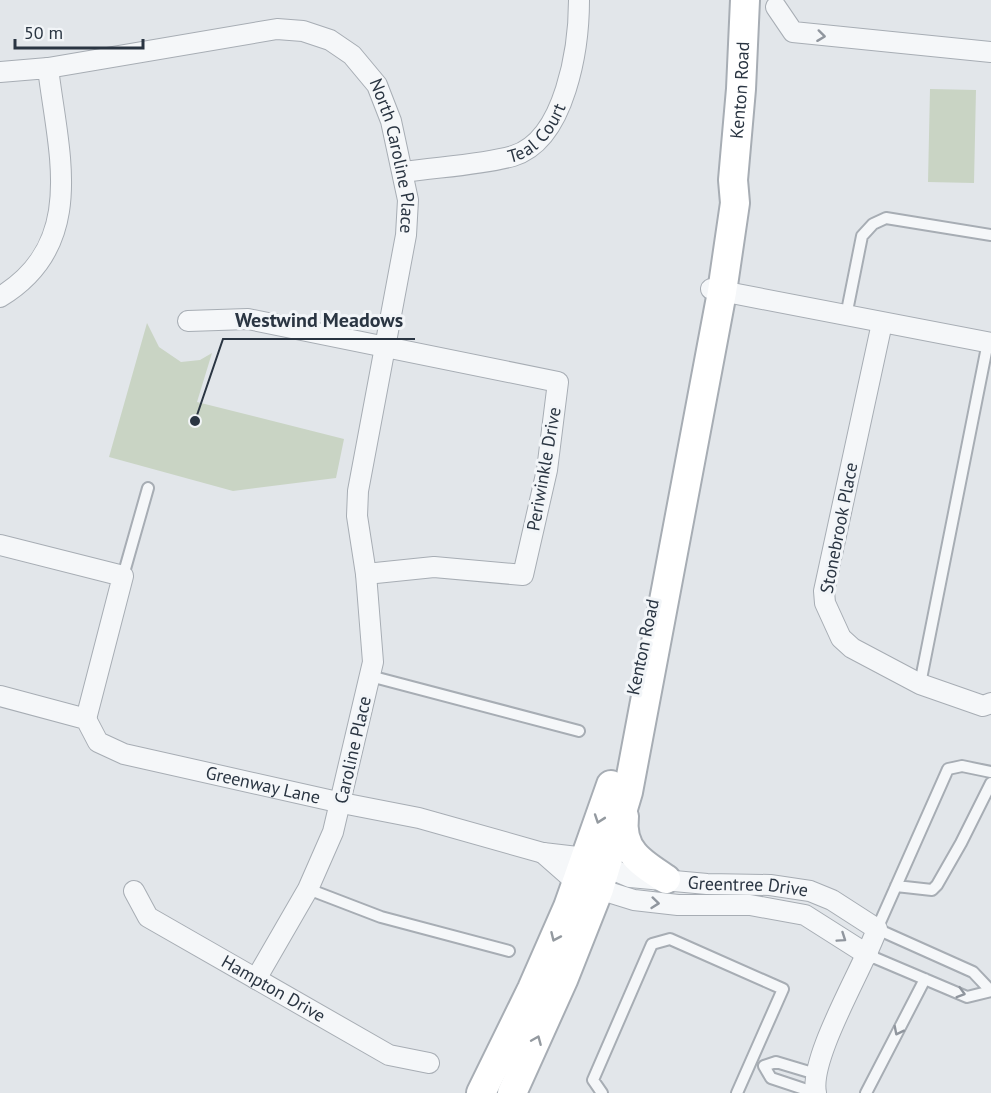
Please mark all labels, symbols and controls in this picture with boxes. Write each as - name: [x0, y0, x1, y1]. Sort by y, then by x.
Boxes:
- scale bar: [15, 12, 142, 50]
- text: 50 m: [24, 21, 63, 44]
- one-way arrow: [816, 29, 825, 42]
- street label: Kenton Road: [725, 41, 754, 140]
- street label: North Caroline Place: [365, 75, 420, 234]
- street label: Teal Court: [505, 100, 571, 168]
- callout: Westwind Meadows: [223, 301, 415, 339]
- text: Westwind Meadows: [235, 307, 403, 333]
- street label: Periwinkle Drive: [521, 405, 566, 533]
- street label: Stonebrook Place: [815, 460, 863, 595]
- street label: Kenton Road: [621, 597, 664, 697]
- street label: Caroline Place: [329, 694, 376, 806]
- street label: Greenway Lane: [204, 761, 323, 809]
- one-way arrow: [594, 813, 607, 824]
- street label: Greentree Drive: [687, 870, 810, 902]
- one-way arrow: [651, 896, 660, 909]
- one-way arrow: [550, 930, 562, 941]
- one-way arrow: [836, 931, 847, 942]
- street label: Hampton Drive: [218, 950, 330, 1027]
- one-way arrow: [955, 986, 966, 998]
- one-way arrow: [894, 1025, 905, 1035]
- one-way arrow: [529, 1035, 541, 1046]

